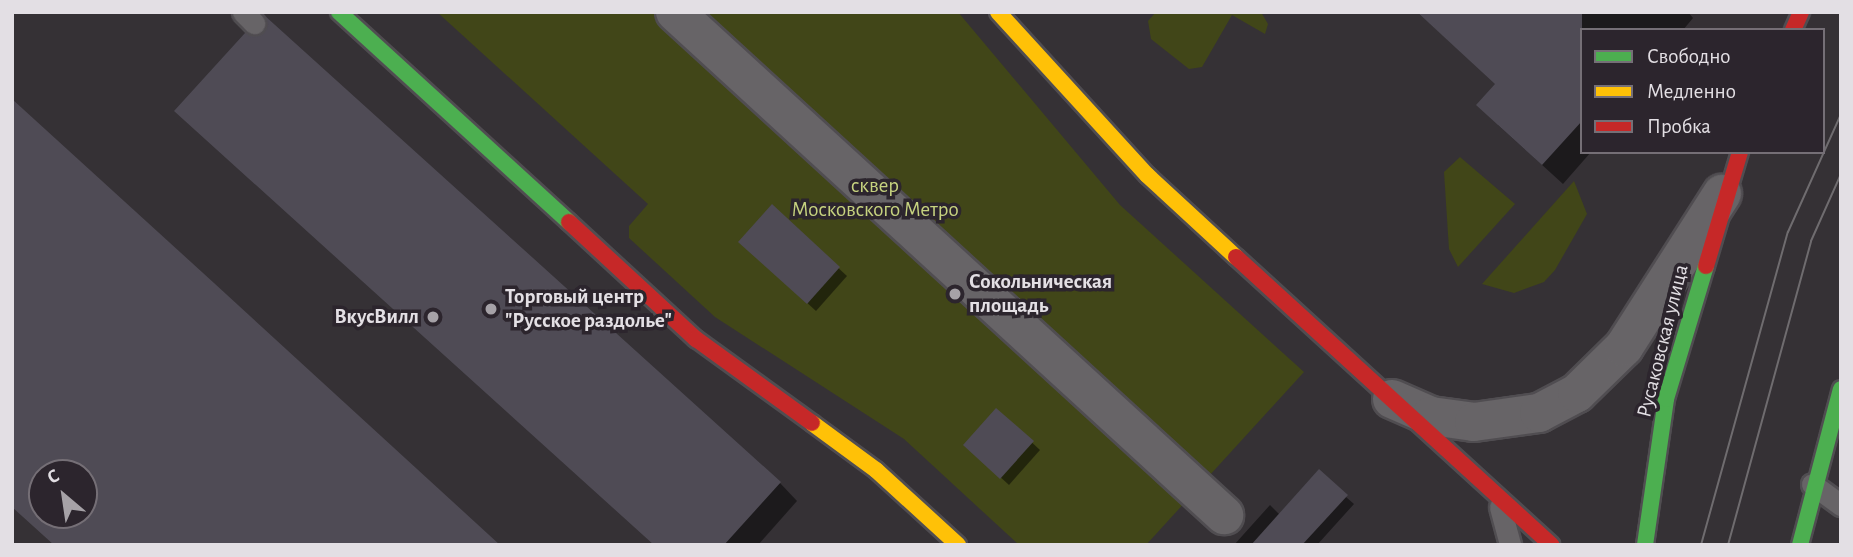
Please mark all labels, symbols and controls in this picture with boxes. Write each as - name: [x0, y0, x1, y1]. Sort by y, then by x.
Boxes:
- legend: [1580, 28, 1825, 154]
- text: Свободно: [1647, 46, 1731, 67]
- text: Медленно: [1647, 81, 1736, 102]
- text: Пробка: [1647, 116, 1711, 137]
- park label: сквер Московского Метро: [791, 173, 959, 223]
- street label: Русаковская улица: [1632, 262, 1694, 420]
- place label: Сокольническая площадь: [969, 269, 1112, 319]
- place label: Торговый центр "Русское раздолье": [505, 284, 672, 334]
- marker: Сокольническая площадь: [947, 286, 963, 302]
- marker: Торговый центр "Русское раздолье": [483, 301, 499, 317]
- place label: ВкусВилл: [334, 304, 419, 330]
- marker: ВкусВилл: [425, 309, 441, 325]
- north arrow: [28, 459, 98, 529]
- text: С: [44, 466, 63, 488]

